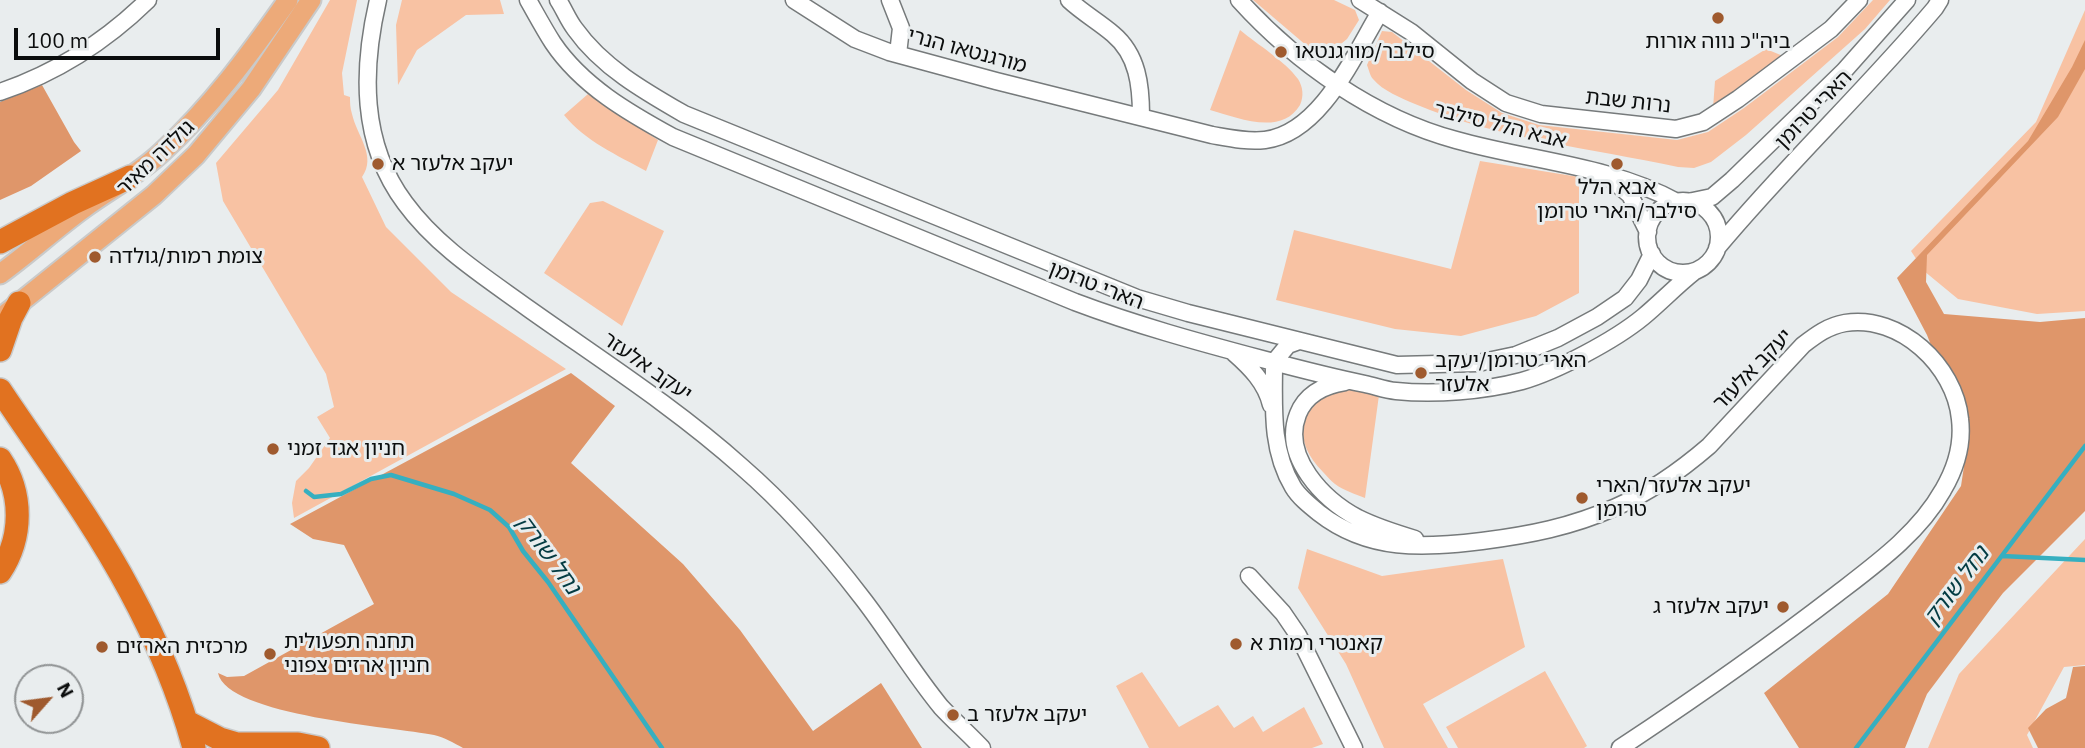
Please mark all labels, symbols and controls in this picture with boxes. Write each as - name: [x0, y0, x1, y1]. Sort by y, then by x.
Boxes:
- marker: ביה"כ נווה אורות: [1710, 10, 1726, 26]
- scale bar: [18, 14, 224, 58]
- street label: מורגנטאו הנרי: [905, 23, 1029, 79]
- text: 100 m: [27, 26, 88, 54]
- place label: ביה"כ נווה אורות: [1645, 29, 1791, 55]
- place label: סילבר/מורגנטאו: [1295, 39, 1435, 65]
- marker: סילבר/מורגנטאו: [1273, 44, 1289, 60]
- street label: הארי טרומן: [1770, 65, 1858, 155]
- street label: נרות שבת: [1584, 85, 1672, 119]
- street label: אבא הלל סילבר: [1431, 97, 1569, 155]
- street label: גולדה מאיר: [112, 115, 200, 201]
- place label: יעקב אלעזר א: [392, 151, 513, 177]
- marker: יעקב אלעזר א: [370, 156, 386, 172]
- marker: אבא הלל סילבר/הארי טרומן: [1609, 156, 1625, 172]
- place label: אבא הלל סילבר/הארי טרומן: [1537, 175, 1697, 225]
- place label: צומת רמות/גולדה: [109, 244, 263, 270]
- marker: צומת רמות/גולדה: [87, 249, 103, 265]
- street label: הארי טרומן: [1045, 256, 1147, 316]
- street label: יעקב אלעזר: [1708, 324, 1798, 416]
- street label: יעקב אלעזר: [597, 327, 697, 407]
- place label: הארי טרומן/יעקב אלעזר: [1435, 348, 1587, 398]
- marker: הארי טרומן/יעקב אלעזר: [1413, 365, 1429, 381]
- place label: חניון אגד זמני: [287, 436, 405, 462]
- marker: חניון אגד זמני: [265, 441, 281, 457]
- place label: יעקב אלעזר/הארי טרומן: [1596, 473, 1751, 523]
- marker: יעקב אלעזר/הארי טרומן: [1574, 490, 1590, 506]
- water label: נחל שורק: [510, 510, 586, 600]
- water label: נחל שורק: [1919, 541, 1995, 631]
- place label: יעקב אלעזר ג: [1653, 594, 1769, 620]
- marker: יעקב אלעזר ג: [1775, 599, 1791, 615]
- place label: תחנה תפעולית חניון ארזים צפוני: [284, 629, 430, 679]
- place label: קאנטרי רמות א: [1250, 631, 1383, 657]
- place label: מרכזית הארזים: [116, 634, 248, 660]
- marker: קאנטרי רמות א: [1228, 636, 1244, 652]
- marker: מרכזית הארזים: [94, 639, 110, 655]
- marker: תחנה תפעולית חניון ארזים צפוני: [262, 646, 278, 662]
- north arrow: [14, 664, 84, 734]
- text: N: [52, 678, 80, 702]
- place label: יעקב אלעזר ב: [967, 702, 1087, 728]
- marker: יעקב אלעזר ב: [945, 707, 961, 723]

